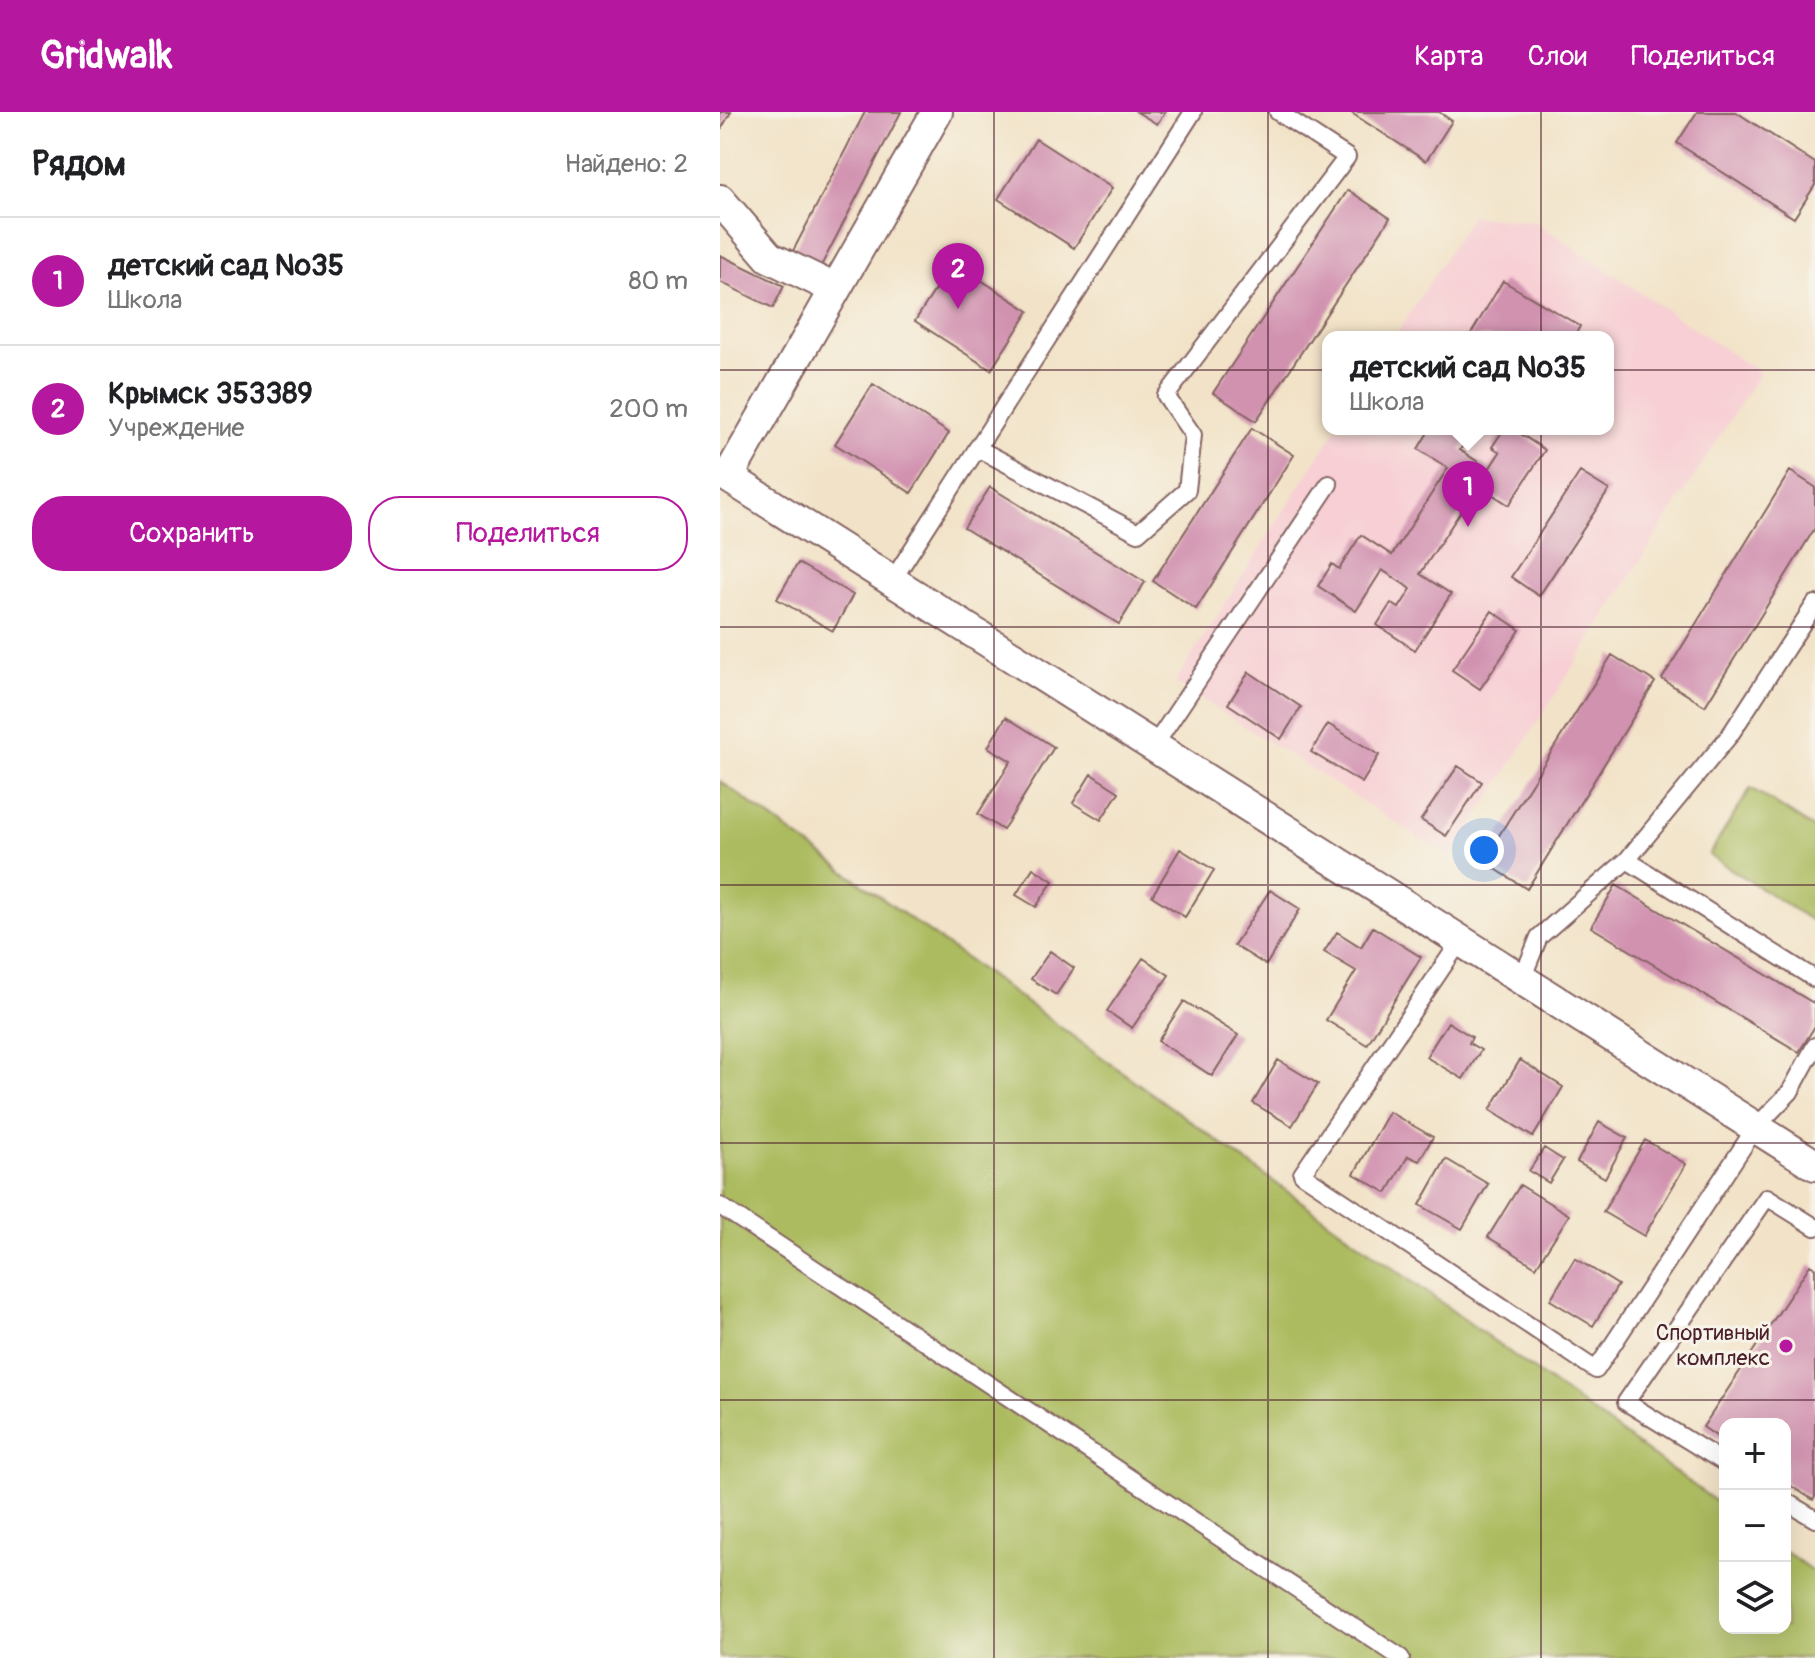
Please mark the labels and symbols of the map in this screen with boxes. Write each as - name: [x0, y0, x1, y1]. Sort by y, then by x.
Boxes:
- pin: 2: [932, 243, 984, 309]
- pin: 1: [1442, 461, 1494, 527]
- your location: [1464, 830, 1504, 870]
- place label: Спортивный комплекс: [1656, 1319, 1770, 1372]
- marker: Спортивный комплекс: [1777, 1337, 1795, 1355]

